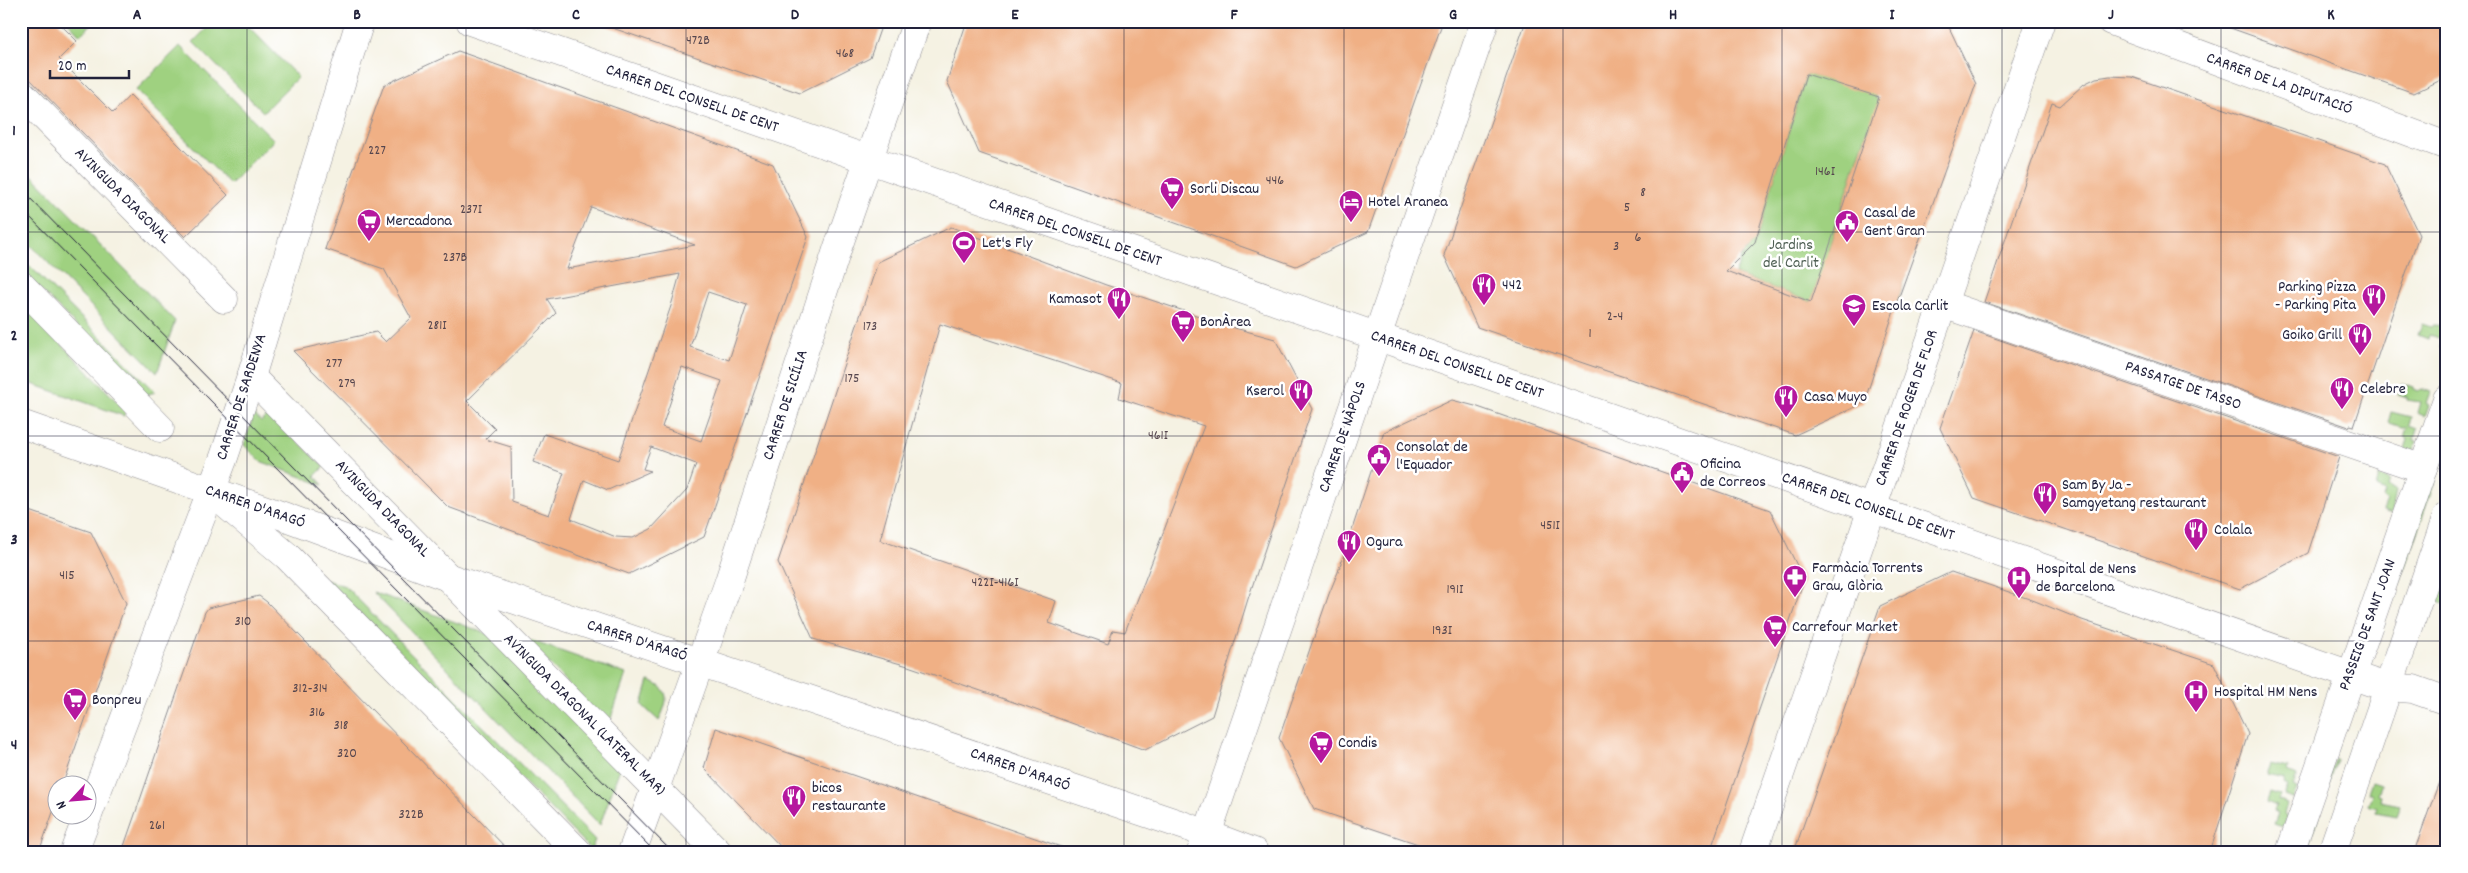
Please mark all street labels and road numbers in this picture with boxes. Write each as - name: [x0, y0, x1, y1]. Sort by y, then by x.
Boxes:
- street label: CARRER DE LA DIPUTACIÓ: [2203, 47, 2356, 121]
- street label: CARRER DEL CONSELL DE CENT: [602, 59, 782, 140]
- street label: AVINGUDA DIAGONAL: [69, 143, 176, 250]
- street label: CARRER DEL CONSELL DE CENT: [985, 193, 1165, 274]
- street label: CARRER DEL CONSELL DE CENT: [1367, 325, 1547, 406]
- street label: CARRER DE ROGER DE FLOR: [1869, 327, 1945, 489]
- street label: CARRER DE SARDENYA: [211, 331, 273, 463]
- street label: CARRER DE SICÍLIA: [757, 347, 815, 463]
- street label: PASSATGE DE TASSO: [2122, 355, 2244, 417]
- street label: CARRER DE NÀPOLS: [1313, 378, 1373, 496]
- street label: AVINGUDA DIAGONAL: [329, 455, 435, 563]
- street label: CARRER DEL CONSELL DE CENT: [1778, 467, 1958, 548]
- street label: CARRER D'ARAGÓ: [202, 479, 308, 535]
- street label: PASSEIG DE SANT JOAN: [2333, 556, 2403, 694]
- street label: CARRER D'ARAGÓ: [584, 614, 690, 668]
- street label: AVINGUDA DIAGONAL (LATERAL MAR): [498, 629, 670, 801]
- street label: CARRER D'ARAGÓ: [967, 742, 1073, 798]

